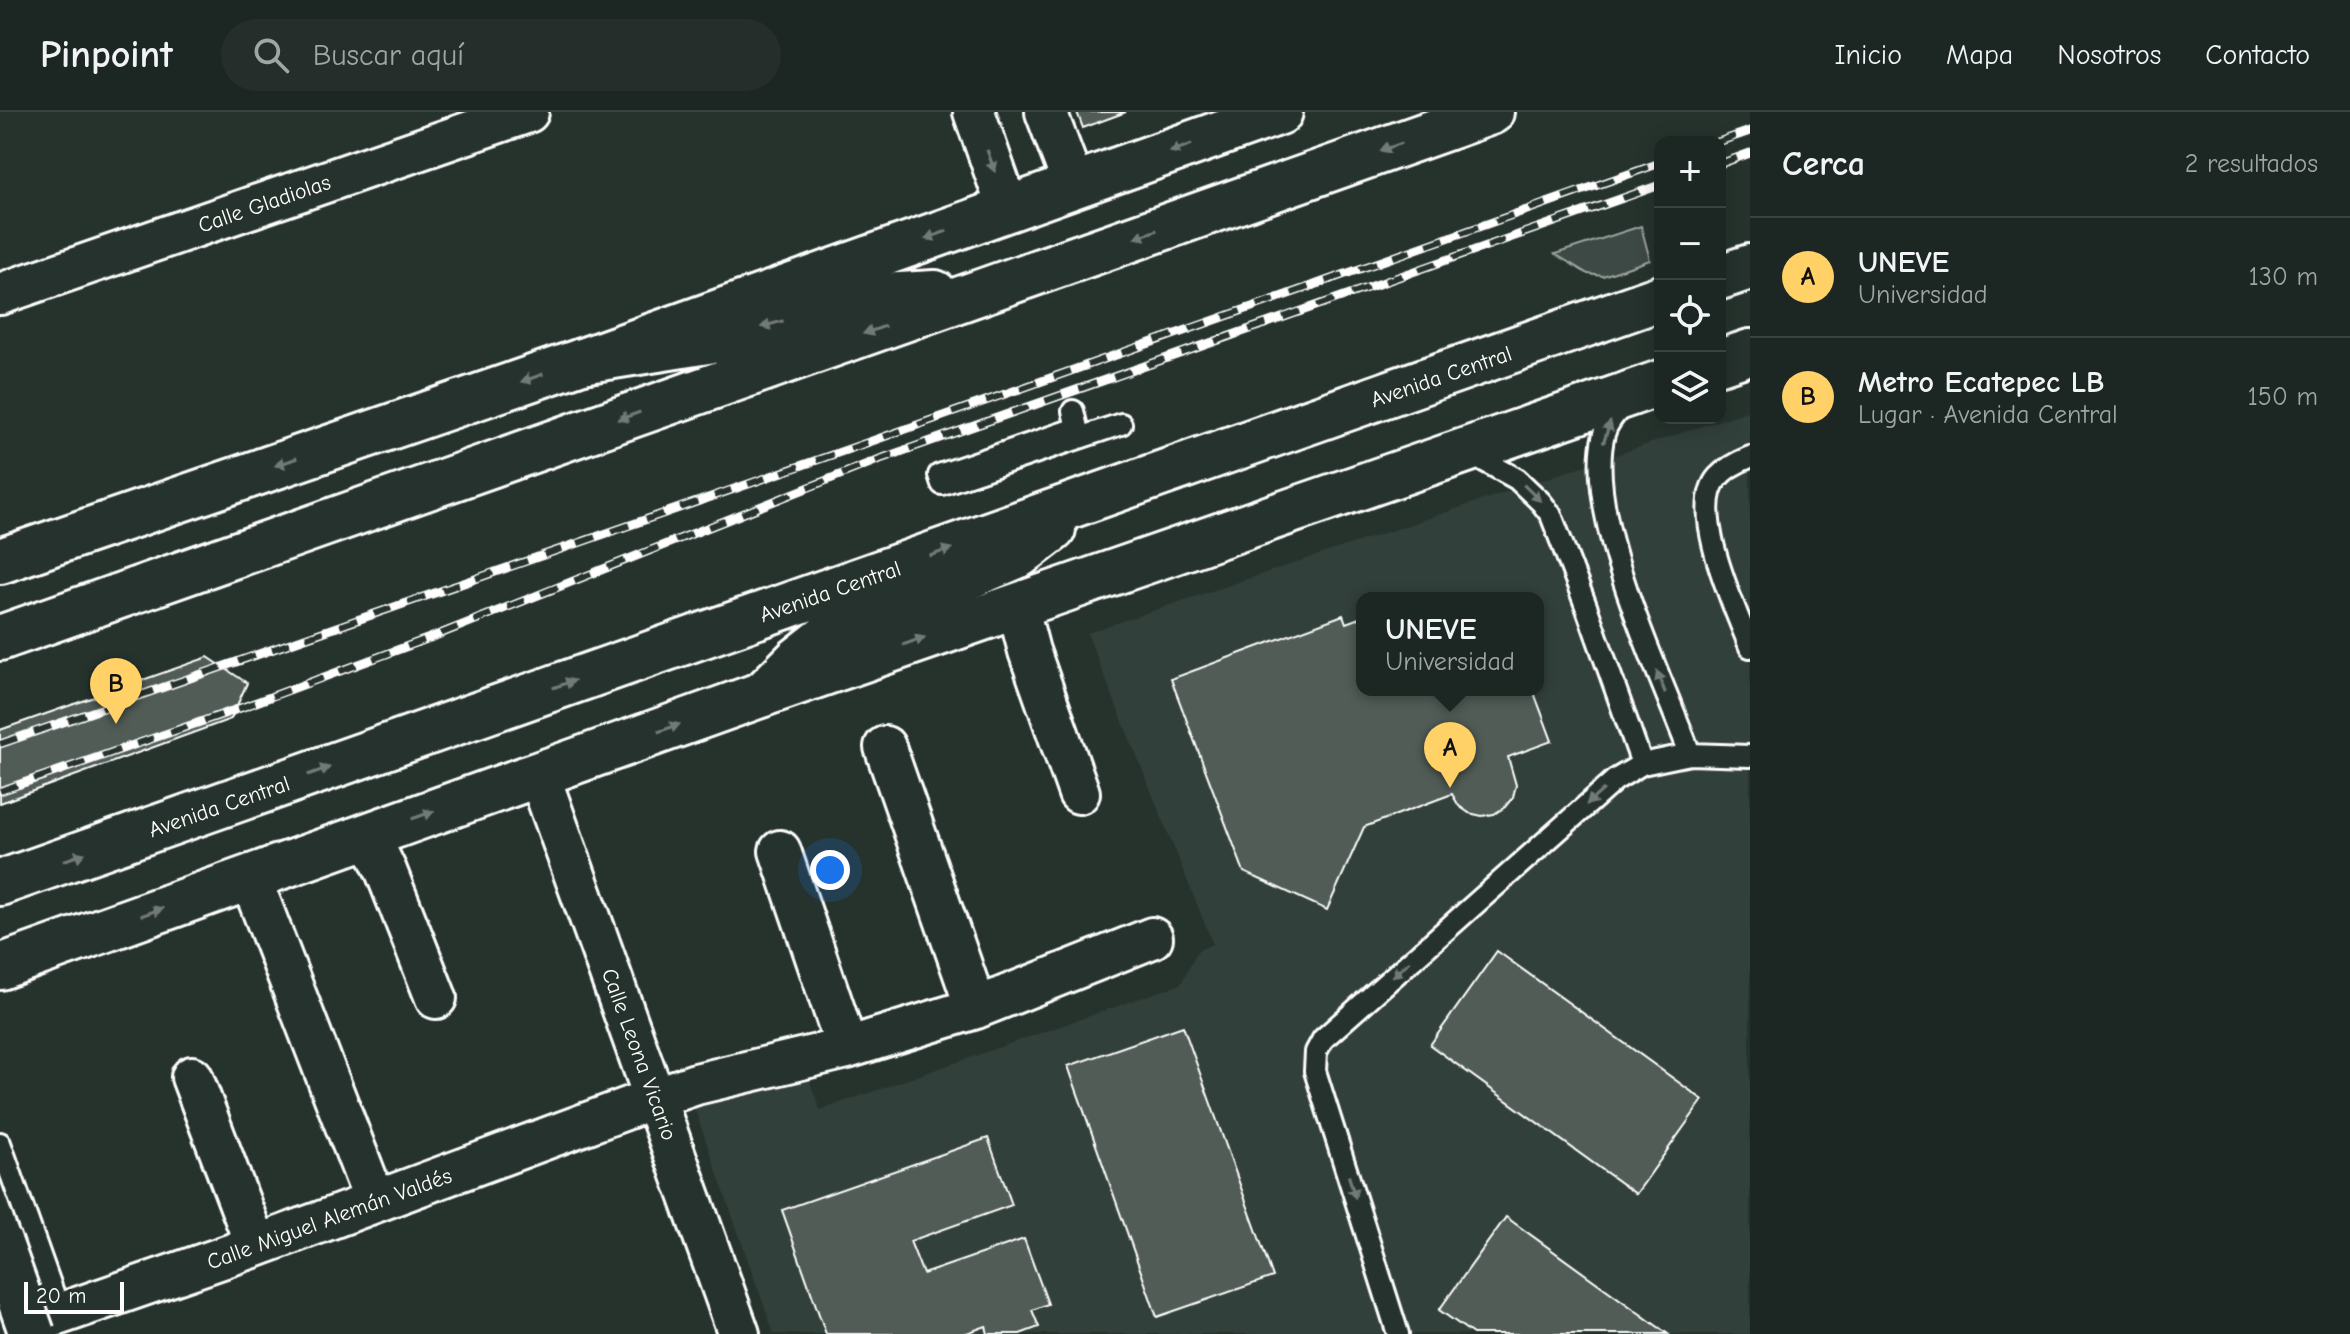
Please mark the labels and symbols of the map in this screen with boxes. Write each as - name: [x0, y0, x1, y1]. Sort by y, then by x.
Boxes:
- one-way arrow: [1379, 141, 1403, 154]
- one-way arrow: [1169, 142, 1193, 154]
- one-way arrow: [986, 149, 998, 173]
- street label: Calle Gladiolas: [195, 169, 334, 239]
- one-way arrow: [1133, 228, 1157, 240]
- one-way arrow: [924, 229, 948, 242]
- one-way arrow: [759, 318, 783, 331]
- one-way arrow: [862, 324, 886, 337]
- street label: Avenida Central: [1367, 341, 1515, 413]
- one-way arrow: [520, 372, 544, 384]
- one-way arrow: [617, 411, 641, 423]
- one-way arrow: [1601, 420, 1614, 444]
- one-way arrow: [274, 457, 298, 469]
- one-way arrow: [1522, 484, 1541, 502]
- one-way arrow: [930, 545, 954, 557]
- street label: Avenida Central: [756, 556, 904, 628]
- one-way arrow: [902, 635, 926, 647]
- pin: B: [90, 658, 142, 724]
- one-way arrow: [1654, 670, 1667, 694]
- one-way arrow: [552, 678, 576, 690]
- one-way arrow: [657, 722, 681, 734]
- pin: A: [1424, 722, 1476, 788]
- one-way arrow: [307, 764, 331, 776]
- street label: Avenida Central: [145, 771, 293, 843]
- one-way arrow: [1586, 788, 1606, 805]
- one-way arrow: [412, 808, 436, 821]
- one-way arrow: [62, 850, 86, 863]
- your location: [810, 850, 850, 890]
- one-way arrow: [141, 906, 165, 918]
- one-way arrow: [1391, 960, 1410, 978]
- street label: Calle Leona Vicario: [596, 965, 682, 1144]
- street label: Calle Miguel Alemán Valdés: [203, 1162, 455, 1275]
- one-way arrow: [1346, 1175, 1359, 1199]
- scale bar: [24, 1278, 124, 1314]

